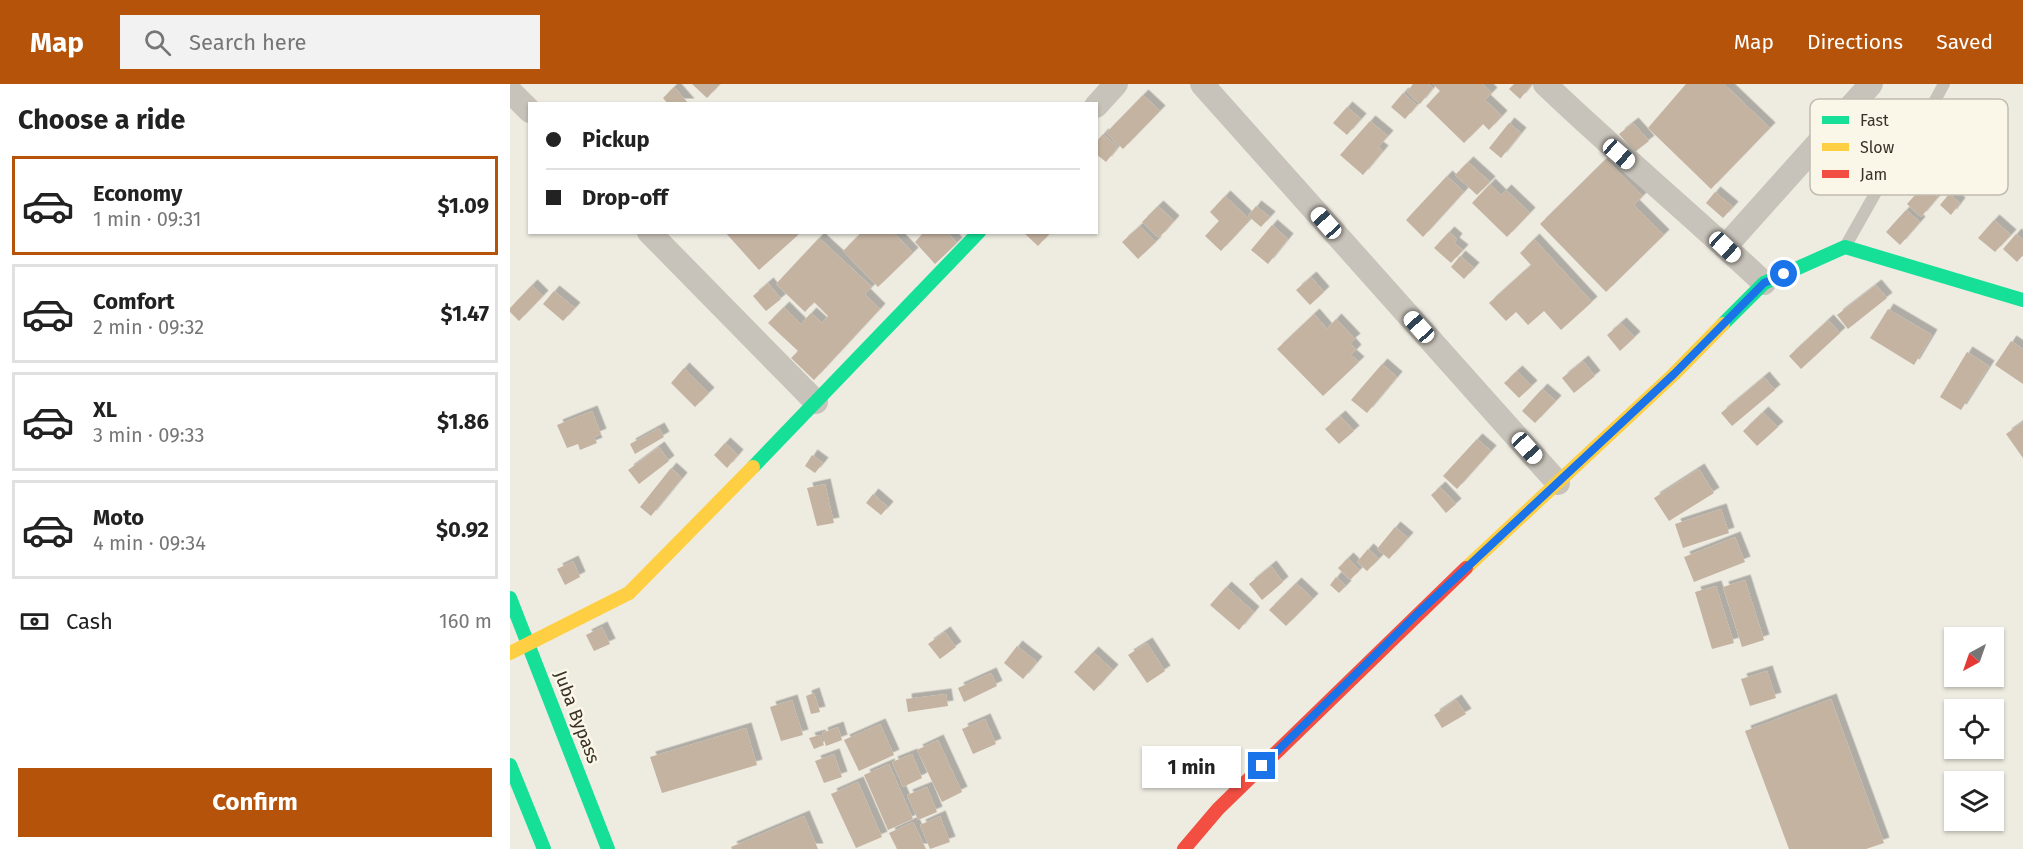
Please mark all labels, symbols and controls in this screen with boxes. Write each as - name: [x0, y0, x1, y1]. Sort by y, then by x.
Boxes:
- search box: [120, 15, 540, 69]
- text: Map: [30, 26, 84, 59]
- icon: search: [141, 26, 174, 59]
- text: Search here: [189, 29, 307, 56]
- text: Map: [1734, 29, 1774, 55]
- text: Directions: [1807, 29, 1903, 55]
- text: Saved: [1936, 29, 1993, 55]
- legend: [1810, 99, 2008, 195]
- text: Choose a ride: [18, 104, 185, 136]
- text: Fast: [1860, 111, 1889, 130]
- text: Pickup: [582, 126, 650, 153]
- car: [1600, 135, 1638, 173]
- text: Slow: [1860, 138, 1895, 157]
- text: Jam: [1860, 165, 1887, 184]
- icon: car: [21, 179, 75, 233]
- text: Economy: [93, 180, 182, 207]
- text: Drop-off: [582, 184, 668, 211]
- text: $1.09: [438, 192, 489, 219]
- car: [1307, 204, 1345, 242]
- text: 1 min · 09:31: [93, 207, 201, 231]
- car: [1706, 228, 1744, 266]
- route start: [1770, 260, 1797, 287]
- icon: car: [21, 287, 75, 341]
- text: Comfort: [93, 288, 174, 315]
- text: $1.47: [441, 300, 489, 327]
- car: [1400, 308, 1438, 346]
- text: 2 min · 09:32: [93, 315, 204, 339]
- icon: car: [21, 395, 75, 449]
- text: XL: [93, 396, 117, 423]
- text: $1.86: [437, 408, 489, 435]
- text: 3 min · 09:33: [93, 423, 205, 447]
- car: [1508, 429, 1546, 467]
- icon: car: [21, 503, 75, 557]
- text: Moto: [93, 504, 144, 531]
- text: $0.92: [436, 516, 489, 543]
- text: 4 min · 09:34: [93, 531, 206, 555]
- icon: cash: [18, 605, 51, 638]
- text: Cash: [66, 608, 113, 635]
- text: 160 m: [439, 609, 492, 633]
- north arrow: [1944, 627, 2004, 687]
- map controls: [1944, 627, 2004, 831]
- street label: Juba Bypass: [549, 667, 605, 767]
- button: locate: [1944, 699, 2004, 759]
- callout: 1 min: [1142, 745, 1241, 787]
- route end: [1248, 752, 1275, 779]
- text: 1 min: [1167, 755, 1216, 779]
- button: Confirm: [18, 768, 492, 837]
- button: layers: [1944, 771, 2004, 831]

